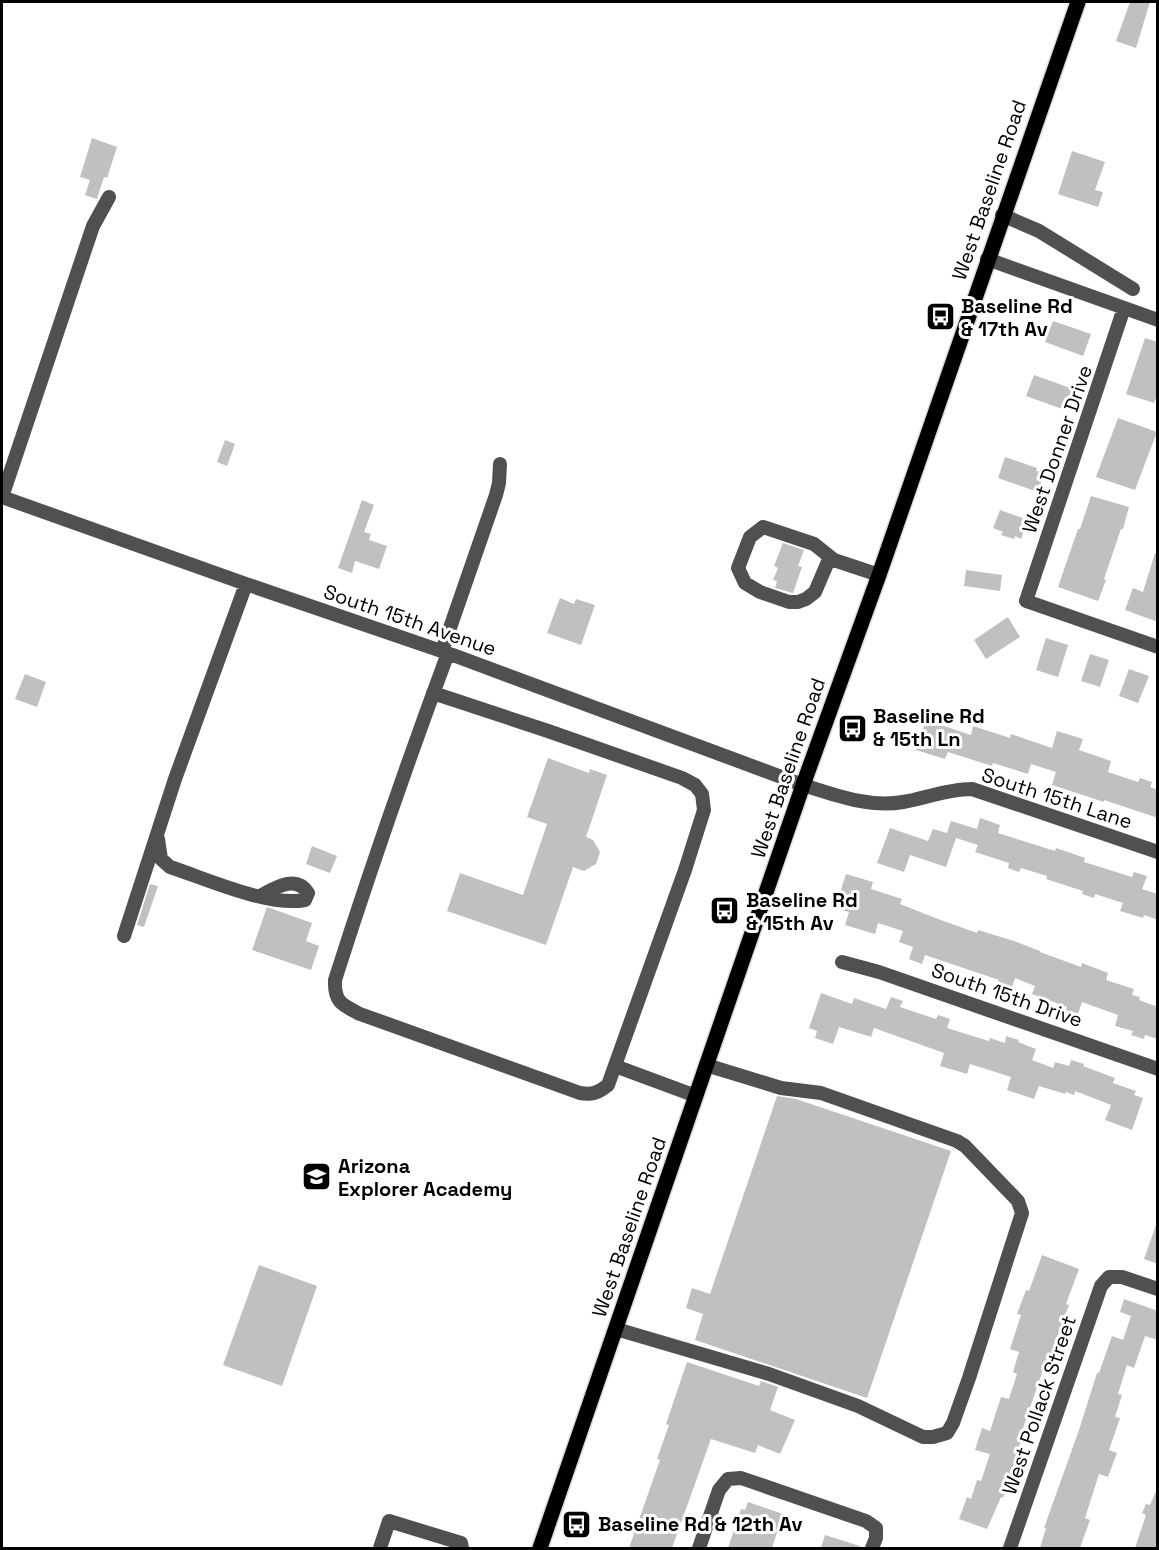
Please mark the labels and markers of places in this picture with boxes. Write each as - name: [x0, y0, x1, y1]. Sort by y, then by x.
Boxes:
- place label: Baseline Rd & 17th Av: [961, 293, 1073, 342]
- bus stop icon: Baseline Rd & 17th Av: [924, 301, 956, 333]
- place label: Baseline Rd & 15th Ln: [873, 703, 985, 752]
- bus stop icon: Baseline Rd & 15th Ln: [836, 712, 868, 744]
- place label: Baseline Rd & 15th Av: [746, 887, 858, 936]
- bus stop icon: Baseline Rd & 15th Av: [709, 895, 741, 927]
- place label: Arizona Explorer Academy: [338, 1153, 512, 1202]
- school or university icon: Arizona Explorer Academy: [301, 1161, 333, 1193]
- bus stop icon: Baseline Rd & 12th Av: [561, 1508, 593, 1540]
- place label: Baseline Rd & 12th Av: [598, 1511, 802, 1537]

